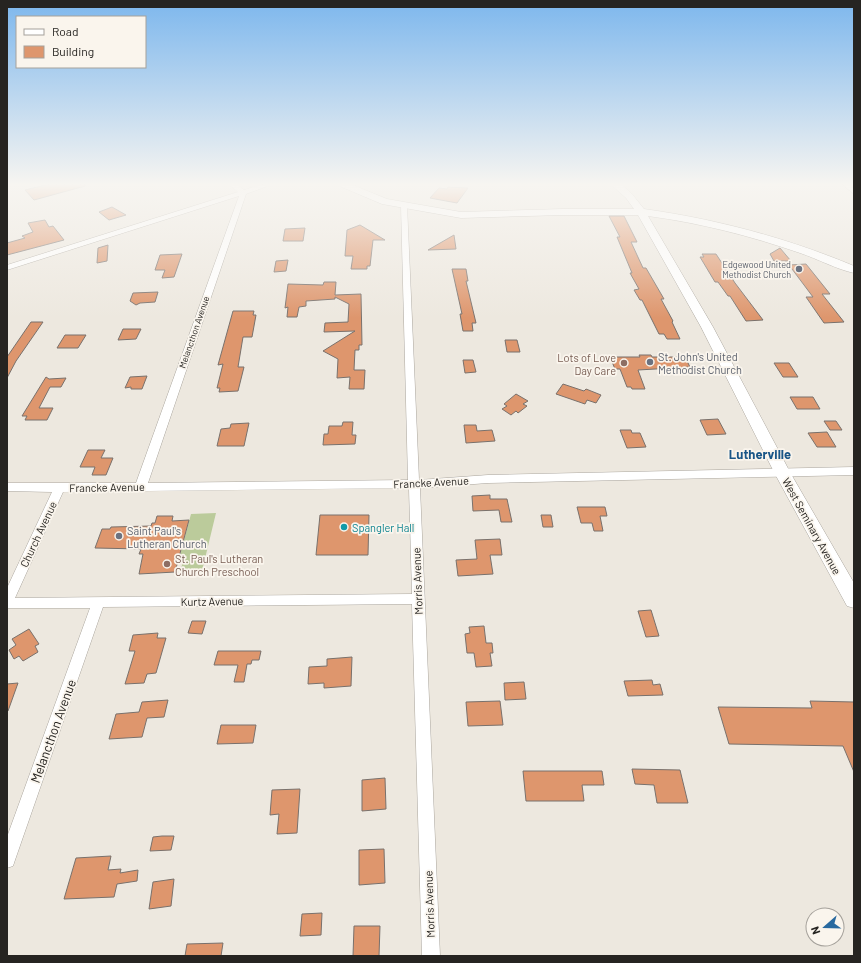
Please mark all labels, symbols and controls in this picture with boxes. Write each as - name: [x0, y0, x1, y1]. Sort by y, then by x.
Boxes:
- legend: [16, 16, 146, 68]
- text: Road: [52, 24, 79, 38]
- text: Building: [52, 44, 94, 58]
- place label: Edgewood United Methodist Church: [722, 259, 791, 280]
- marker: Edgewood United Methodist Church: [794, 264, 804, 274]
- street label: Melancthon Avenue: [176, 294, 212, 370]
- place label: St. John's United Methodist Church: [658, 350, 742, 376]
- place label: Lots of Love Day Care: [557, 351, 616, 377]
- marker: St. John's United Methodist Church: [645, 357, 655, 367]
- marker: Lots of Love Day Care: [619, 358, 629, 368]
- district label: Lutherville: [729, 446, 791, 462]
- street label: Francke Avenue: [393, 474, 469, 490]
- street label: West Seminary Avenue: [780, 475, 844, 577]
- street label: Francke Avenue: [69, 480, 145, 494]
- street label: Church Avenue: [17, 499, 59, 569]
- place label: Spangler Hall: [352, 521, 414, 534]
- marker: Spangler Hall: [339, 522, 349, 532]
- place label: Saint Paul's Lutheran Church: [127, 524, 207, 550]
- marker: Saint Paul's Lutheran Church: [114, 531, 124, 541]
- street label: Morris Avenue: [409, 547, 425, 615]
- place label: St. Paul's Lutheran Church Preschool: [175, 552, 263, 578]
- marker: St. Paul's Lutheran Church Preschool: [162, 559, 172, 569]
- street label: Kurtz Avenue: [180, 594, 244, 608]
- street label: Melancthon Avenue: [27, 677, 79, 785]
- street label: Morris Avenue: [421, 870, 437, 938]
- north arrow: [805, 907, 845, 947]
- text: N: [808, 925, 822, 936]

